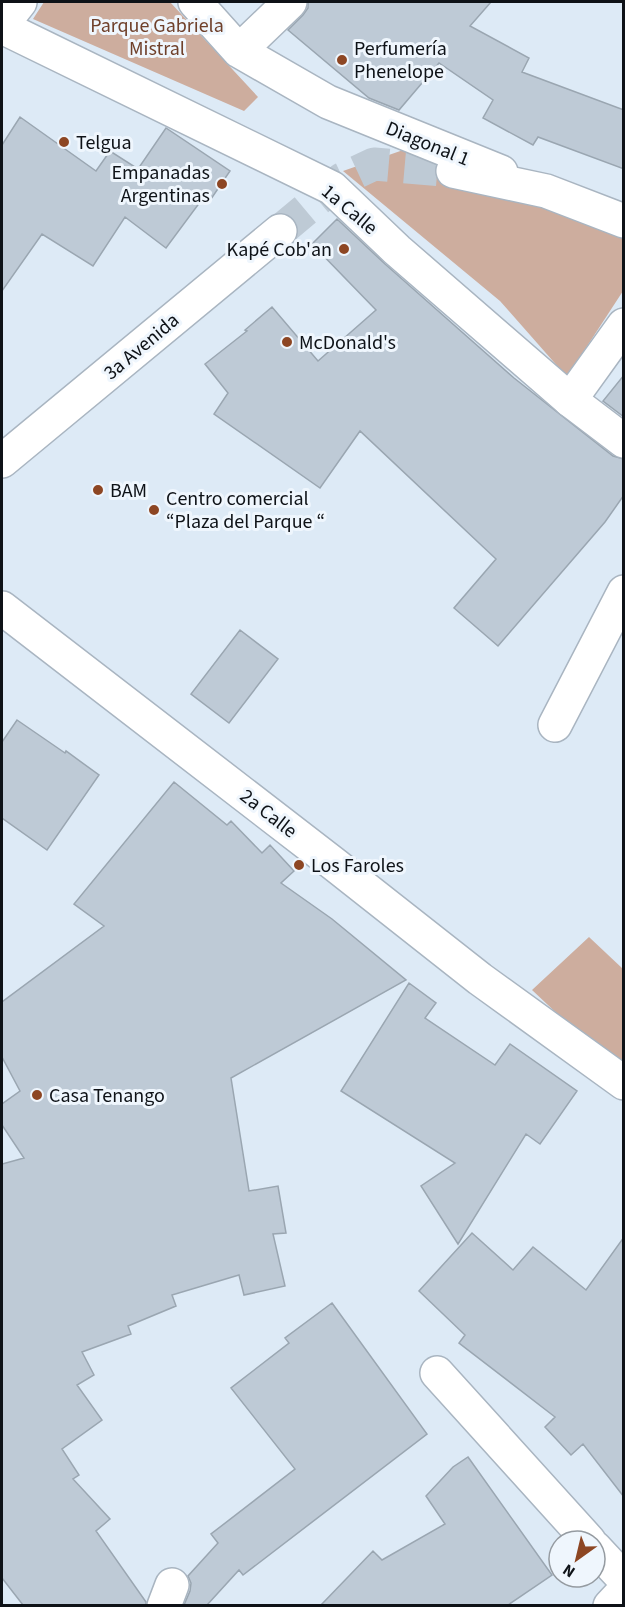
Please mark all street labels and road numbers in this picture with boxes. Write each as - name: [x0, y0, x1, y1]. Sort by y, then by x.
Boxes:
- street label: Diagonal 1: [382, 114, 474, 173]
- street label: 1a Calle: [315, 178, 384, 242]
- street label: 3a Avenida: [98, 307, 185, 387]
- street label: 2a Calle: [234, 783, 303, 845]

